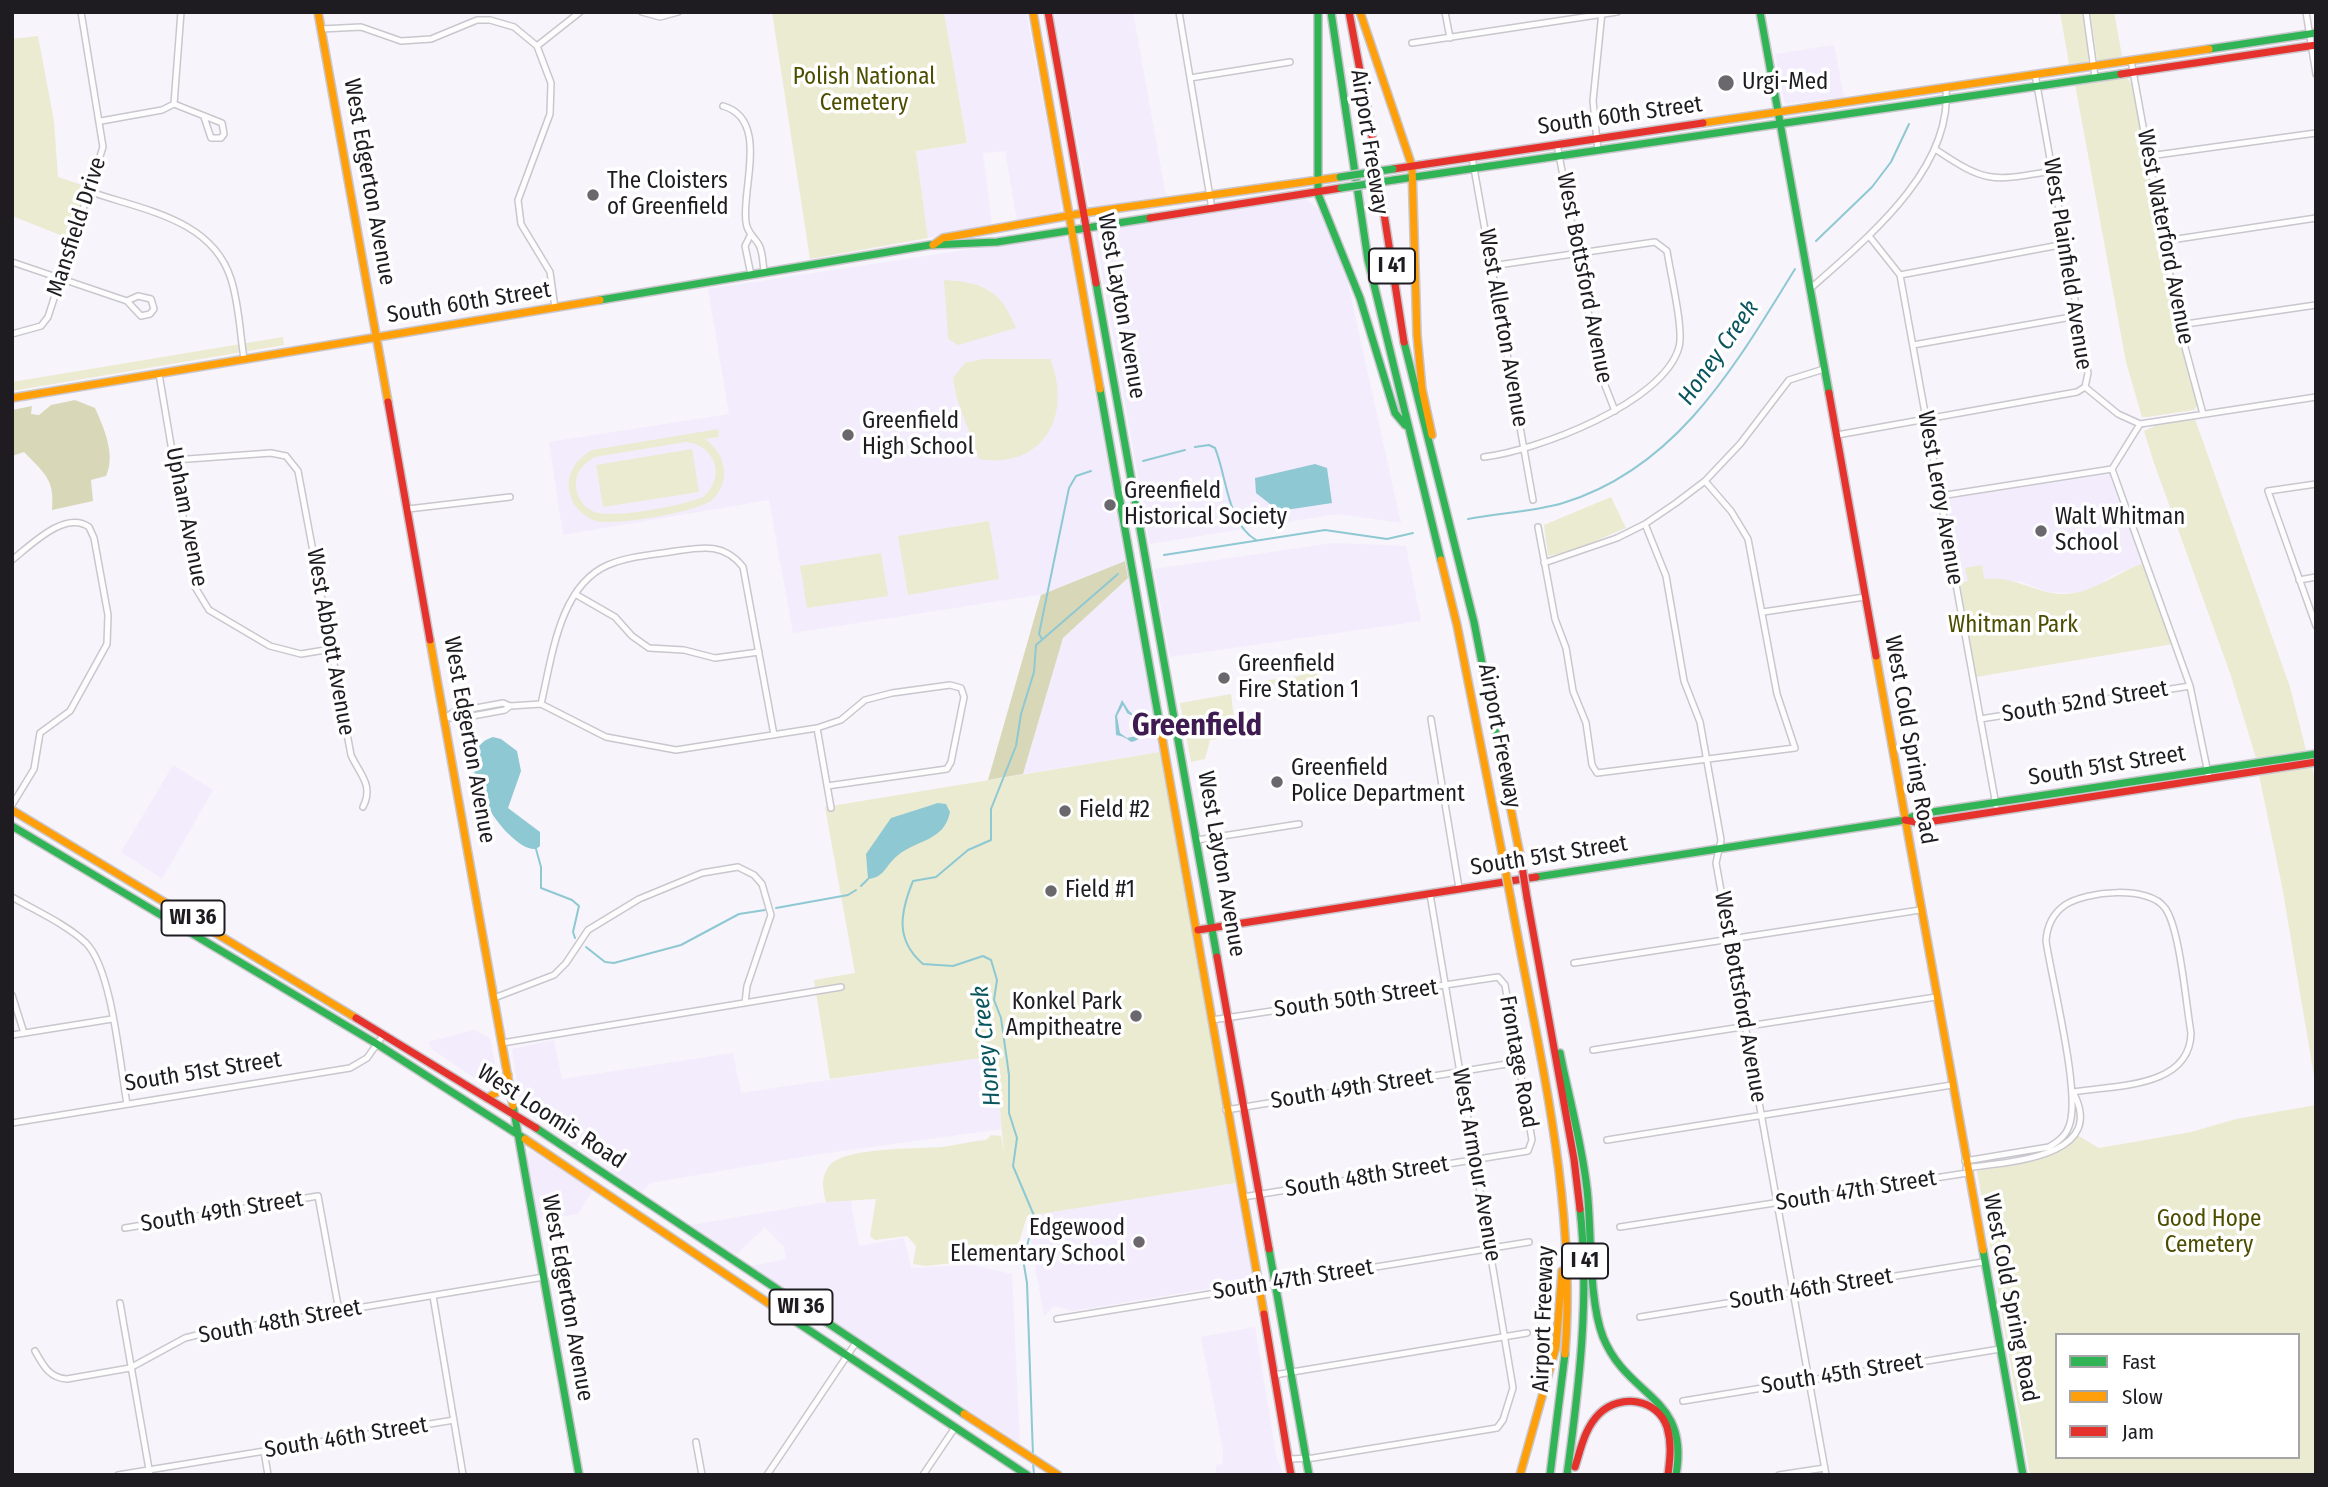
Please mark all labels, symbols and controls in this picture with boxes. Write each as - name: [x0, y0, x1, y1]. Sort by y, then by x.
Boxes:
- park label: Polish National Cemetery: [793, 64, 935, 118]
- street label: Airport Freeway: [1344, 67, 1394, 217]
- place label: Urgi-Med: [1742, 69, 1828, 97]
- marker: Urgi-Med: [1716, 73, 1736, 93]
- street label: West Edgerton Avenue: [337, 76, 401, 288]
- street label: South 60th Street: [1536, 91, 1704, 141]
- street label: West Waterford Avenue: [2131, 127, 2199, 347]
- street label: Mansfield Drive: [41, 154, 113, 300]
- street label: West Plainfield Avenue: [2037, 156, 2097, 372]
- place label: The Cloisters of Greenfield: [607, 168, 729, 222]
- street label: West Bottsford Avenue: [1550, 170, 1618, 386]
- marker: The Cloisters of Greenfield: [585, 187, 601, 203]
- street label: West Layton Avenue: [1091, 211, 1151, 401]
- street label: West Allerton Avenue: [1472, 227, 1534, 429]
- road number: I 41: [1369, 248, 1415, 284]
- street label: South 60th Street: [385, 276, 553, 330]
- water label: Honey Creek: [1672, 295, 1766, 411]
- place label: Greenfield High School: [862, 408, 974, 462]
- street label: West Leroy Avenue: [1911, 409, 1969, 587]
- marker: Greenfield High School: [840, 427, 856, 443]
- street label: Upham Avenue: [159, 445, 213, 589]
- place label: Greenfield Historical Society: [1124, 478, 1287, 532]
- marker: Greenfield Historical Society: [1102, 497, 1118, 513]
- place label: Walt Whitman School: [2055, 504, 2185, 558]
- marker: Walt Whitman School: [2033, 523, 2049, 539]
- street label: West Abbott Avenue: [300, 546, 360, 738]
- park label: Whitman Park: [1948, 612, 2078, 640]
- street label: West Cold Spring Road: [1878, 633, 1942, 847]
- street label: West Edgerton Avenue: [437, 634, 501, 846]
- place label: Greenfield Fire Station 1: [1238, 651, 1359, 705]
- street label: Airport Freeway: [1471, 661, 1527, 811]
- marker: Greenfield Fire Station 1: [1216, 670, 1232, 686]
- street label: South 52nd Street: [2000, 675, 2170, 729]
- district label: Greenfield: [1132, 709, 1262, 745]
- street label: South 51st Street: [2027, 740, 2187, 792]
- place label: Greenfield Police Department: [1291, 755, 1465, 809]
- street label: West Layton Avenue: [1191, 769, 1251, 959]
- marker: Greenfield Police Department: [1269, 774, 1285, 790]
- place label: Field #2: [1079, 797, 1150, 825]
- marker: Field #2: [1057, 803, 1073, 819]
- street label: South 51st Street: [1469, 830, 1629, 882]
- place label: Field #1: [1065, 877, 1135, 905]
- marker: Field #1: [1043, 883, 1059, 899]
- street label: West Bottsford Avenue: [1708, 889, 1772, 1105]
- road number: WI 36: [162, 900, 224, 936]
- street label: South 50th Street: [1273, 974, 1439, 1024]
- water label: Honey Creek: [966, 984, 1008, 1108]
- place label: Konkel Park Ampitheatre: [1006, 989, 1122, 1043]
- street label: Frontage Road: [1493, 994, 1543, 1130]
- marker: Konkel Park Ampitheatre: [1128, 1008, 1144, 1024]
- street label: South 51st Street: [123, 1046, 283, 1098]
- street label: West Loomis Road: [472, 1059, 630, 1175]
- street label: South 49th Street: [1269, 1063, 1435, 1115]
- street label: West Armour Avenue: [1445, 1066, 1507, 1264]
- street label: South 48th Street: [1283, 1150, 1451, 1204]
- street label: South 47th Street: [1774, 1165, 1938, 1217]
- street label: South 49th Street: [139, 1186, 305, 1238]
- street label: West Edgerton Avenue: [535, 1192, 599, 1404]
- street label: West Cold Spring Road: [1976, 1192, 2044, 1404]
- park label: Good Hope Cemetery: [2157, 1206, 2261, 1260]
- place label: Edgewood Elementary School: [950, 1215, 1125, 1269]
- marker: Edgewood Elementary School: [1131, 1234, 1147, 1250]
- road number: I 41: [1562, 1244, 1608, 1278]
- street label: Airport Freeway: [1528, 1245, 1560, 1393]
- street label: South 47th Street: [1211, 1254, 1375, 1306]
- street label: South 46th Street: [1727, 1262, 1895, 1316]
- road number: WI 36: [770, 1290, 832, 1324]
- street label: South 48th Street: [196, 1294, 364, 1350]
- legend: [2055, 1333, 2300, 1459]
- street label: South 45th Street: [1759, 1348, 1925, 1400]
- text: Fast: [2122, 1349, 2156, 1375]
- text: Slow: [2122, 1384, 2163, 1410]
- street label: South 46th Street: [262, 1411, 430, 1465]
- text: Jam: [2122, 1419, 2154, 1445]

